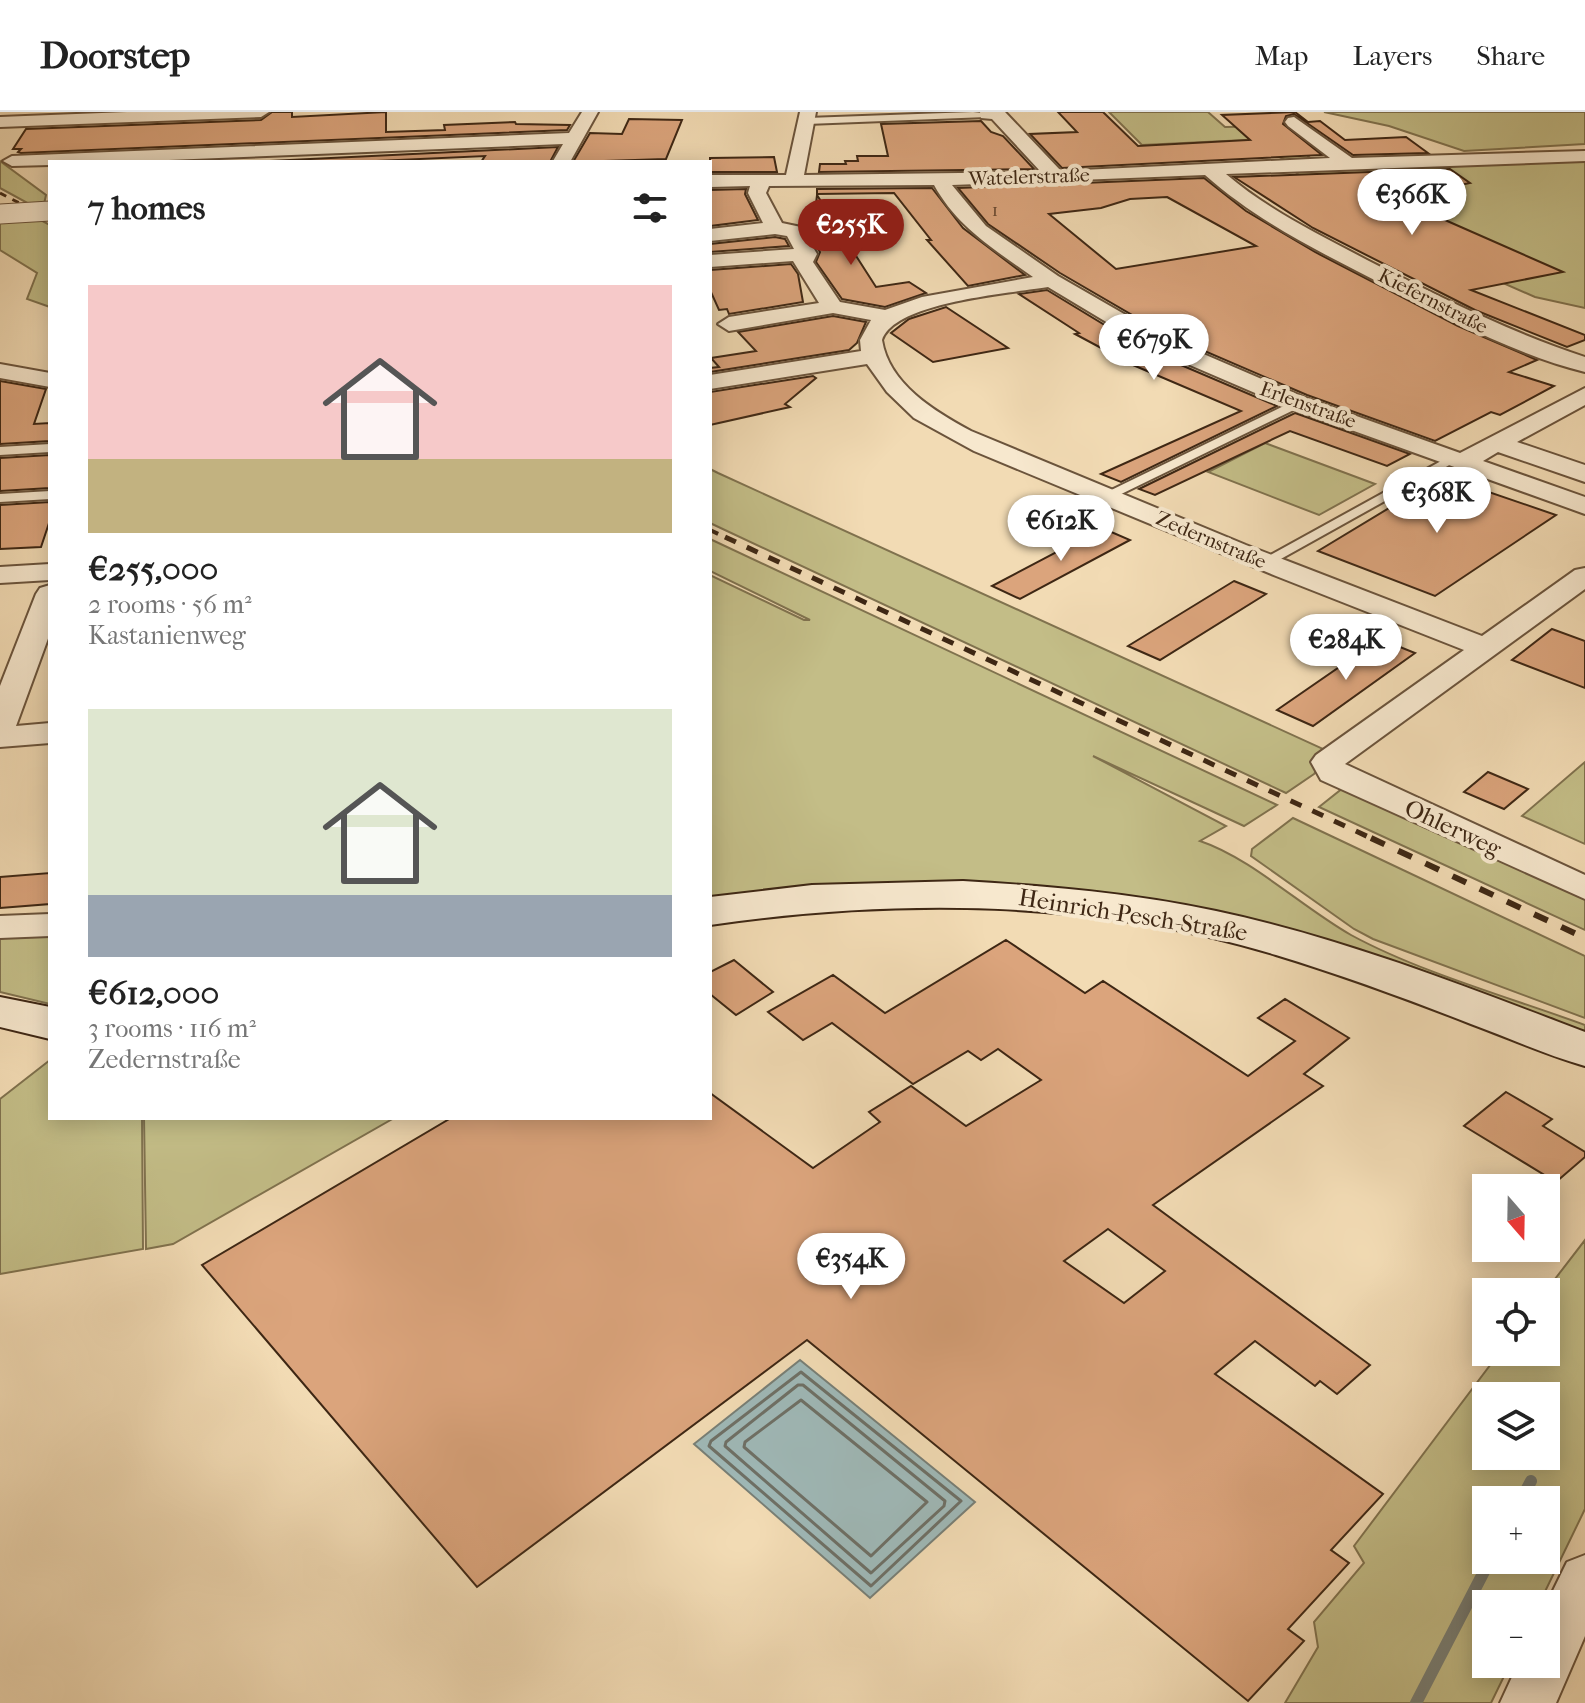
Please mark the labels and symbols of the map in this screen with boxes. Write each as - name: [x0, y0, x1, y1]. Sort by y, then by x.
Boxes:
- street label: Watelerstraße: [967, 163, 1090, 191]
- pin: €366K: [1356, 169, 1468, 237]
- pin: €255K: [795, 199, 907, 267]
- house number: 1: [992, 200, 998, 221]
- street label: Kiefernstraße: [1374, 264, 1492, 338]
- pin: €679K: [1098, 314, 1210, 382]
- street label: Erlenstraße: [1257, 377, 1359, 433]
- pin: €368K: [1381, 467, 1493, 535]
- pin: €612K: [1005, 495, 1117, 563]
- street label: Zedernstraße: [1152, 506, 1270, 574]
- pin: €284K: [1290, 614, 1402, 682]
- street label: Ohlerweg: [1400, 793, 1507, 863]
- street label: Heinrich-Pesch-Straße: [1017, 883, 1249, 947]
- north arrow: [1472, 1174, 1560, 1262]
- pin: €354K: [795, 1233, 907, 1301]

